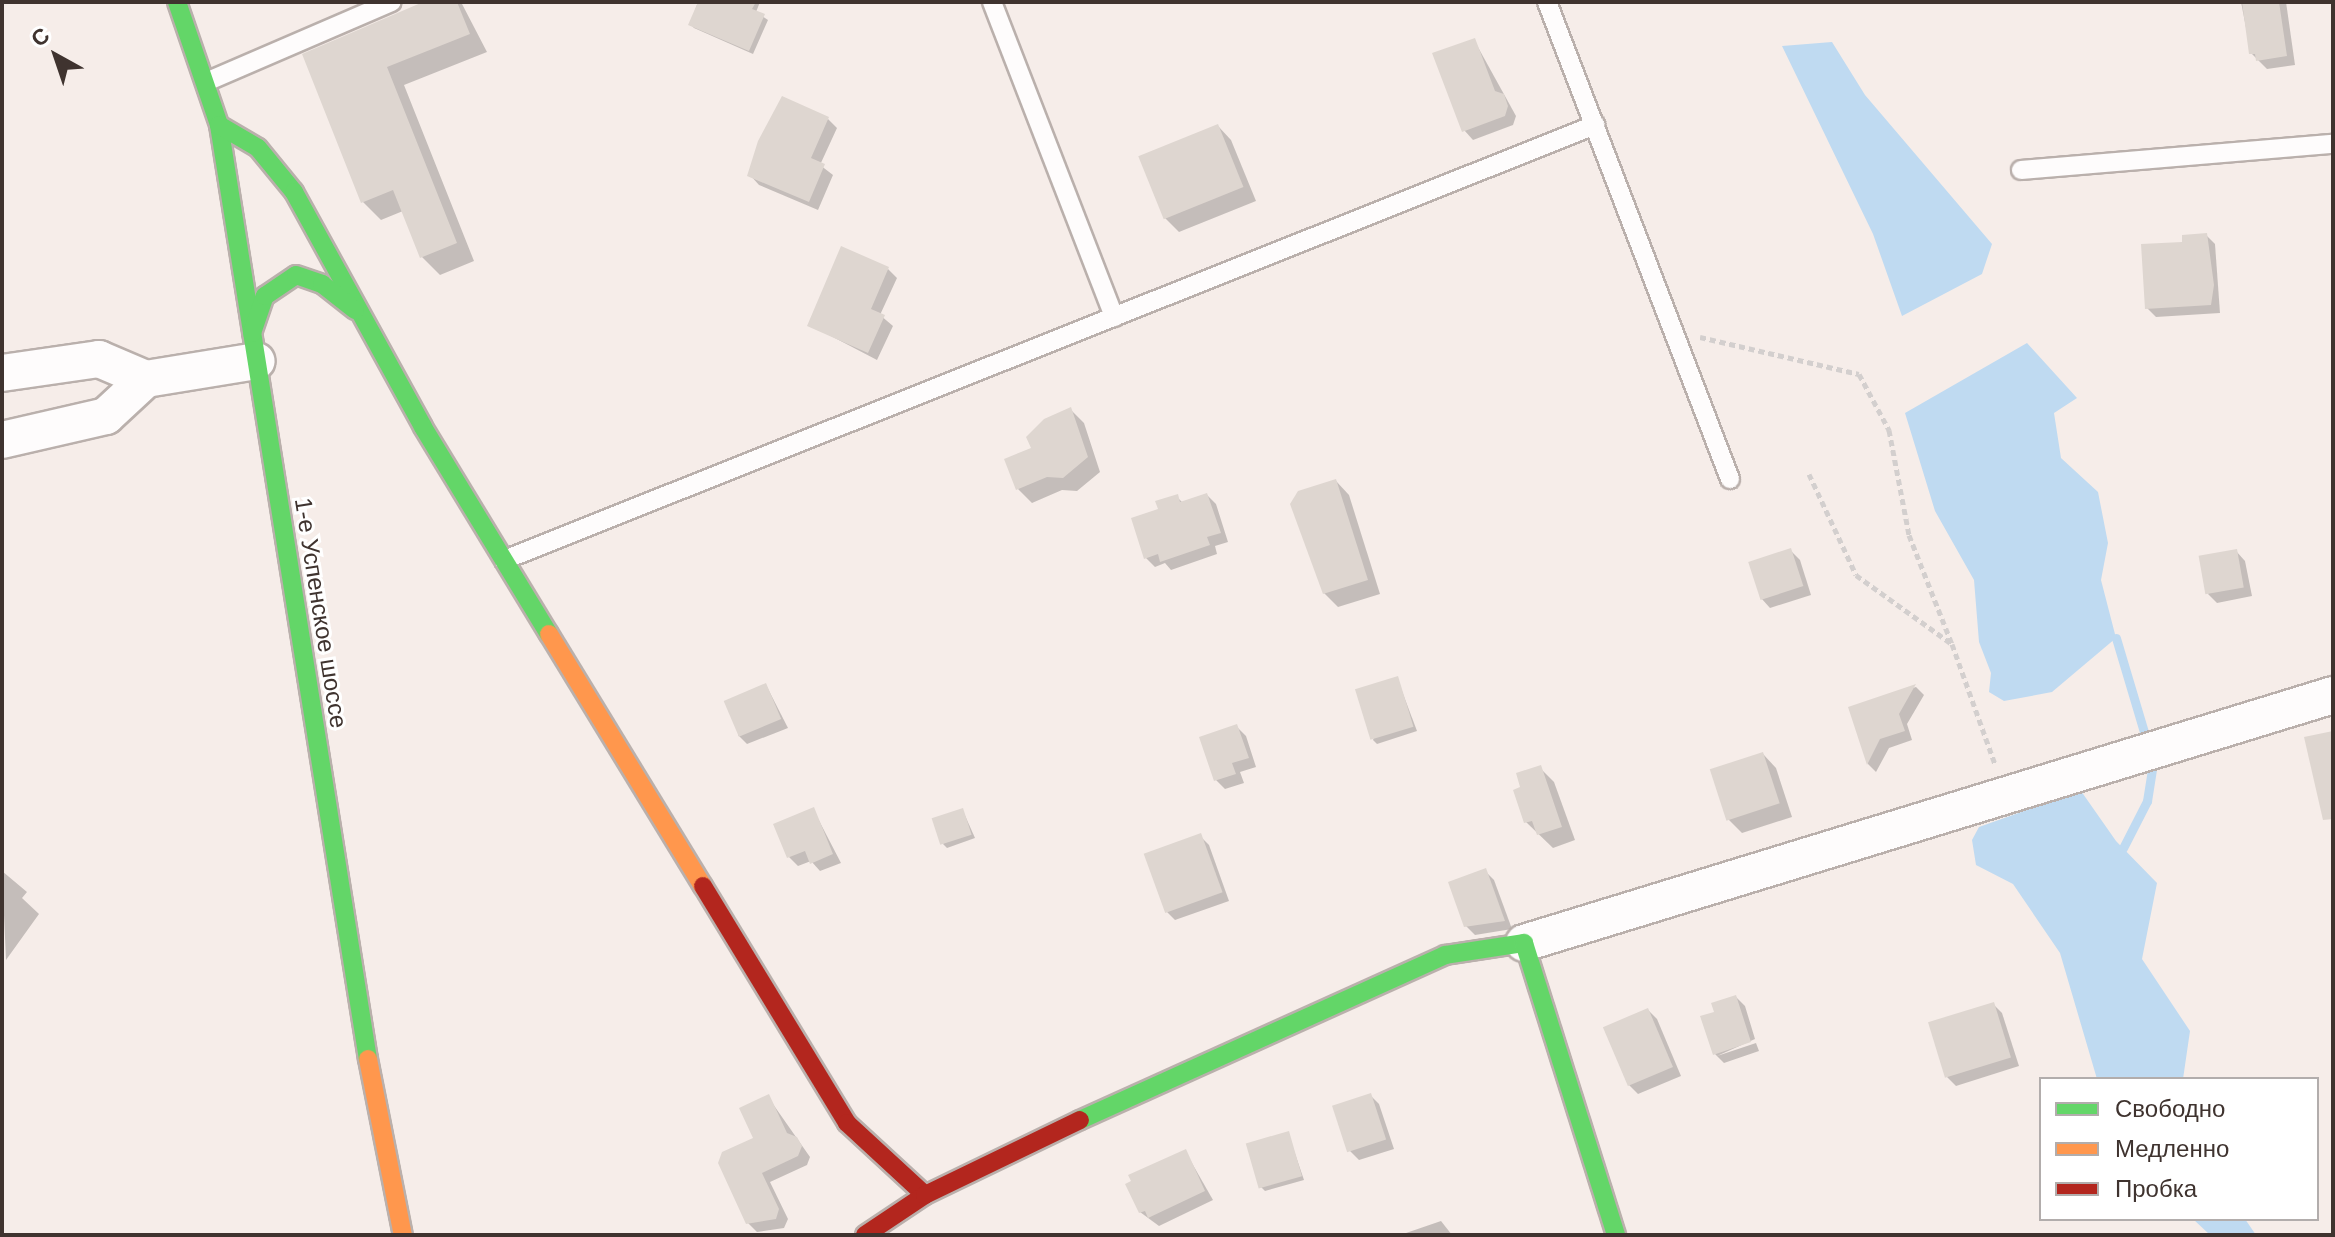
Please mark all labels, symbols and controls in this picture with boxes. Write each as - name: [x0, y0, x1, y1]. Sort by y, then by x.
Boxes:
- north arrow: [16, 16, 96, 96]
- text: С: [26, 23, 54, 52]
- street label: 1-е Успенское шоссе: [289, 496, 353, 730]
- legend: [2039, 1077, 2319, 1221]
- text: Свободно: [2115, 1095, 2225, 1122]
- text: Медленно: [2115, 1135, 2229, 1162]
- text: Пробка: [2115, 1175, 2197, 1202]

